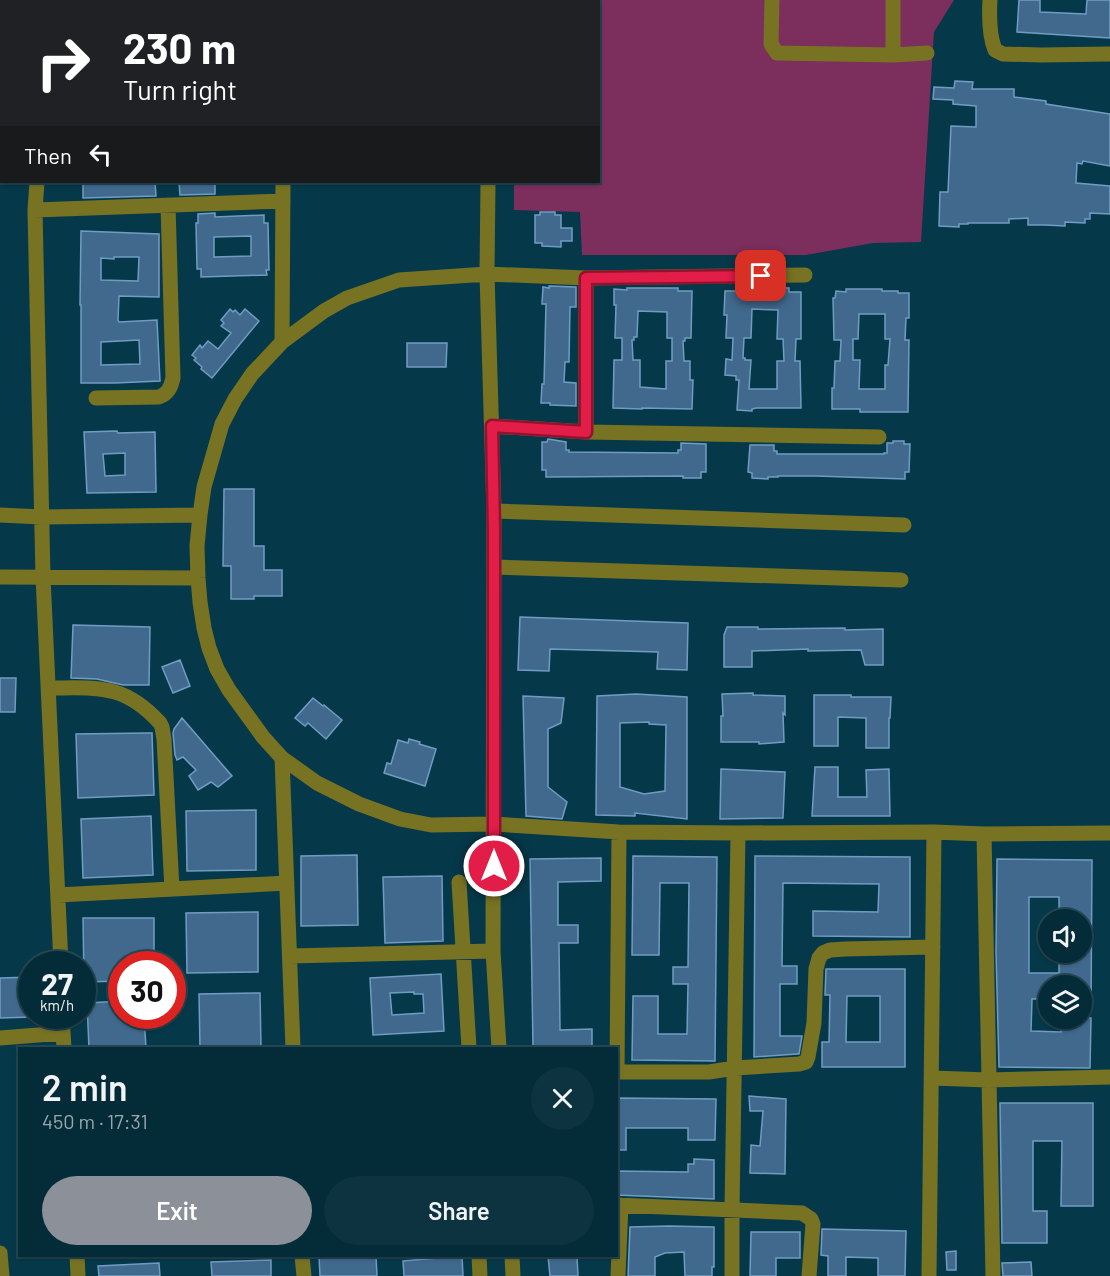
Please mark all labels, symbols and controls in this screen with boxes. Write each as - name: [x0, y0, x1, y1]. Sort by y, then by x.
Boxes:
- text: 230 m: [123, 22, 236, 72]
- icon: right: [24, 24, 102, 102]
- text: Turn right: [123, 73, 237, 105]
- icon: left: [84, 138, 117, 171]
- text: Then: [24, 142, 72, 168]
- pin: [735, 250, 786, 301]
- icon: arrive: [744, 259, 777, 292]
- position arrow: [462, 834, 526, 898]
- map controls: [1038, 909, 1092, 1029]
- button: sound: [1038, 909, 1092, 963]
- speed limit sign: 30: [108, 951, 186, 1029]
- text: 27: [41, 965, 73, 1001]
- button: layers: [1038, 975, 1092, 1029]
- text: km/h: [40, 996, 74, 1014]
- text: 2 min: [42, 1065, 128, 1108]
- button: close: [531, 1067, 594, 1130]
- text: 450 m · 17:31: [42, 1109, 148, 1133]
- button: Exit: [42, 1176, 312, 1245]
- button: Share: [324, 1176, 594, 1245]

